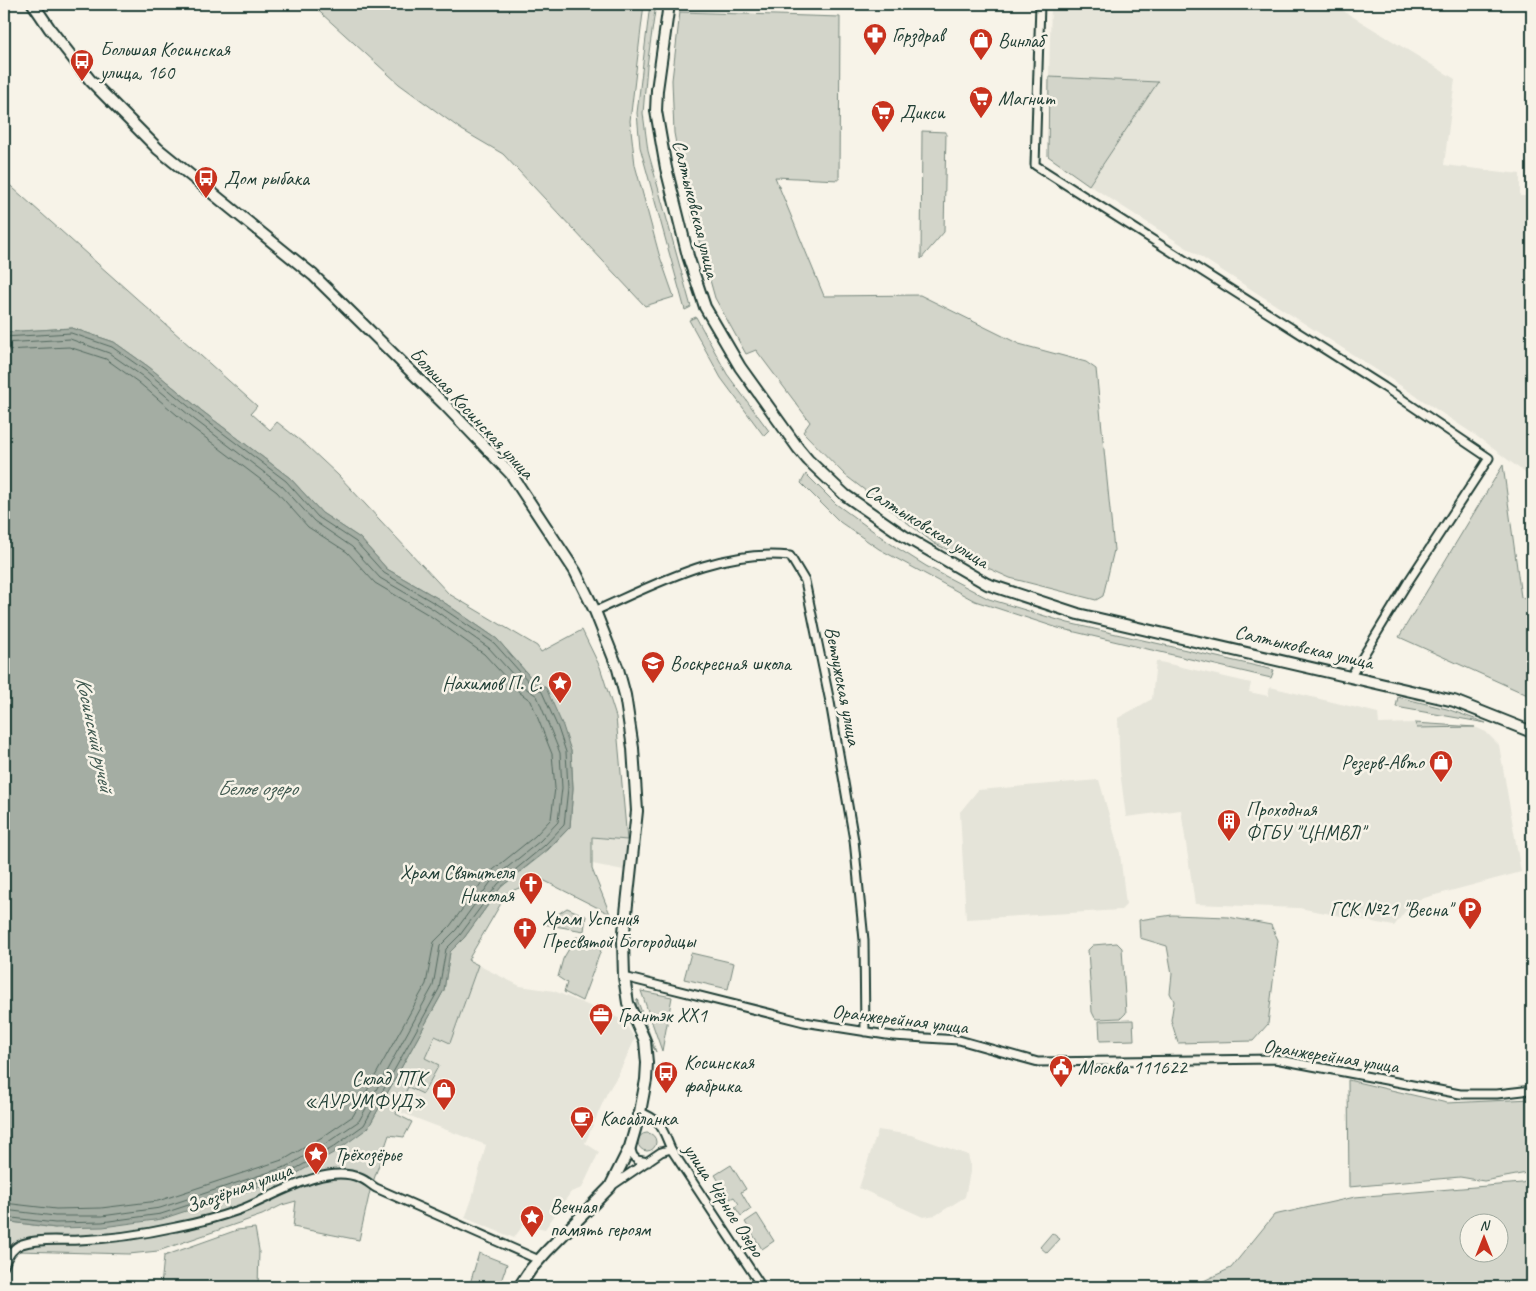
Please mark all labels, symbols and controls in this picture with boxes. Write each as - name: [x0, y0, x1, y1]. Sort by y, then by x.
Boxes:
- pharmacy icon: Горздрав: [862, 22, 888, 56]
- place label: Горздрав: [892, 23, 947, 48]
- shop icon: Винлаб: [968, 27, 994, 61]
- place label: Винлаб: [998, 28, 1048, 53]
- place label: Большая Косинская улица, 160: [99, 37, 231, 85]
- bus stop icon: Большая Косинская улица, 160: [69, 48, 95, 82]
- supermarket icon: Магнит: [968, 85, 994, 119]
- place label: Магнит: [998, 86, 1056, 111]
- supermarket icon: Дикси: [870, 99, 896, 133]
- place label: Дикси: [900, 100, 946, 125]
- street label: Салтыковская улица: [667, 137, 726, 282]
- bus stop icon: Дом рыбака: [193, 165, 219, 199]
- place label: Дом рыбака: [224, 166, 311, 191]
- street label: Большая Косинская улица: [404, 342, 540, 485]
- street label: Салтыковская улица: [860, 478, 995, 575]
- street label: Салтыковская улица: [1232, 619, 1377, 675]
- street label: Ветлужская улица: [819, 624, 867, 749]
- school or university icon: Воскресная школа: [640, 650, 666, 684]
- place label: Воскресная школа: [670, 651, 792, 676]
- place icon: Нахимов П. С.: [547, 670, 573, 704]
- place label: Нахимов П. С.: [442, 671, 542, 696]
- water label: Косинский ручей: [70, 674, 121, 798]
- shop icon: Резерв-Авто: [1428, 749, 1454, 783]
- place label: Резерв-Авто: [1341, 750, 1425, 776]
- water label: Белое озеро: [217, 775, 299, 801]
- place label: Проходная ФГБУ "ЦНМВЛ": [1246, 797, 1369, 845]
- building icon: Проходная ФГБУ "ЦНМВЛ": [1216, 808, 1242, 842]
- place label: Храм Святителя Николая: [400, 860, 516, 908]
- church icon: Храм Святителя Николая: [518, 871, 544, 905]
- parking icon: ГСК №21 "Весна": [1457, 896, 1483, 930]
- place label: ГСК №21 "Весна": [1330, 897, 1456, 922]
- place label: Храм Успения Пресвятой Богородицы: [542, 906, 697, 954]
- church icon: Храм Успения Пресвятой Богородицы: [512, 916, 538, 950]
- street label: Оранжерейная улица: [831, 998, 971, 1040]
- office icon: Грантэк ХХ1: [588, 1002, 614, 1036]
- place label: Грантэк ХХ1: [618, 1003, 708, 1028]
- street label: Оранжерейная улица: [1262, 1033, 1402, 1079]
- place label: Косинская фабрика: [684, 1050, 755, 1098]
- public building icon: Москва 111622: [1048, 1054, 1074, 1088]
- place label: Москва 111622: [1078, 1055, 1189, 1080]
- bus stop icon: Косинская фабрика: [653, 1060, 679, 1094]
- place label: Склад ПТК «АУРУМФУД»: [304, 1066, 430, 1114]
- shop icon: Склад ПТК «АУРУМФУД»: [431, 1077, 457, 1111]
- cafe icon: Касабланка: [569, 1105, 595, 1139]
- place label: Касабланка: [600, 1106, 679, 1131]
- street label: улица Чёрное Озеро: [677, 1137, 771, 1262]
- place icon: Трёхозёрье: [303, 1141, 329, 1175]
- place label: Трёхозёрье: [334, 1142, 403, 1167]
- street label: Заозёрная улица: [183, 1157, 298, 1220]
- place label: Вечная память героям: [550, 1194, 652, 1242]
- place icon: Вечная память героям: [519, 1204, 545, 1238]
- north arrow: [1458, 1214, 1508, 1264]
- text: N: [1480, 1217, 1491, 1234]

